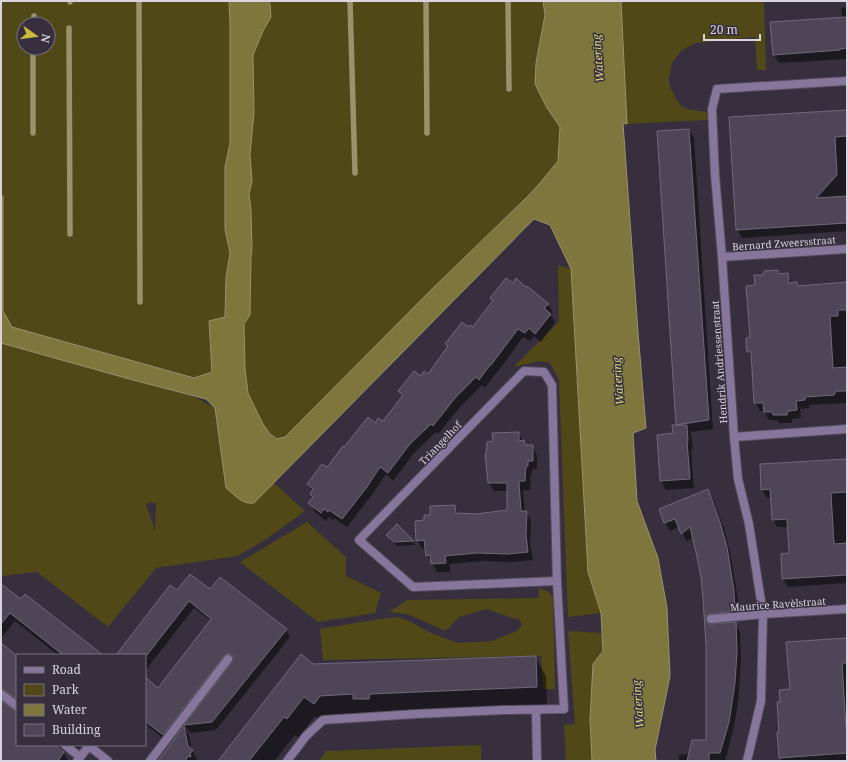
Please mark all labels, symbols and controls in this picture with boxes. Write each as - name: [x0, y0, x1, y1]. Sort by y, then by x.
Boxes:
- north arrow: [16, 16, 56, 56]
- scale bar: [704, 16, 760, 42]
- text: 20 m: [710, 21, 738, 38]
- text: N: [38, 33, 55, 45]
- water label: Watering: [588, 33, 607, 82]
- street label: Bernard Zweersstraat: [732, 232, 837, 254]
- street label: Hendrik Andriessenstraat: [708, 300, 730, 424]
- water label: Watering: [608, 356, 627, 405]
- street label: Triangelhof: [416, 417, 465, 468]
- street label: Maurice Ravèlstraat: [730, 594, 827, 614]
- legend: [16, 654, 146, 746]
- text: Road: [52, 661, 82, 678]
- water label: Watering: [628, 679, 647, 728]
- text: Park: [52, 681, 80, 698]
- text: Water: [52, 701, 87, 718]
- text: Building: [52, 721, 101, 738]

